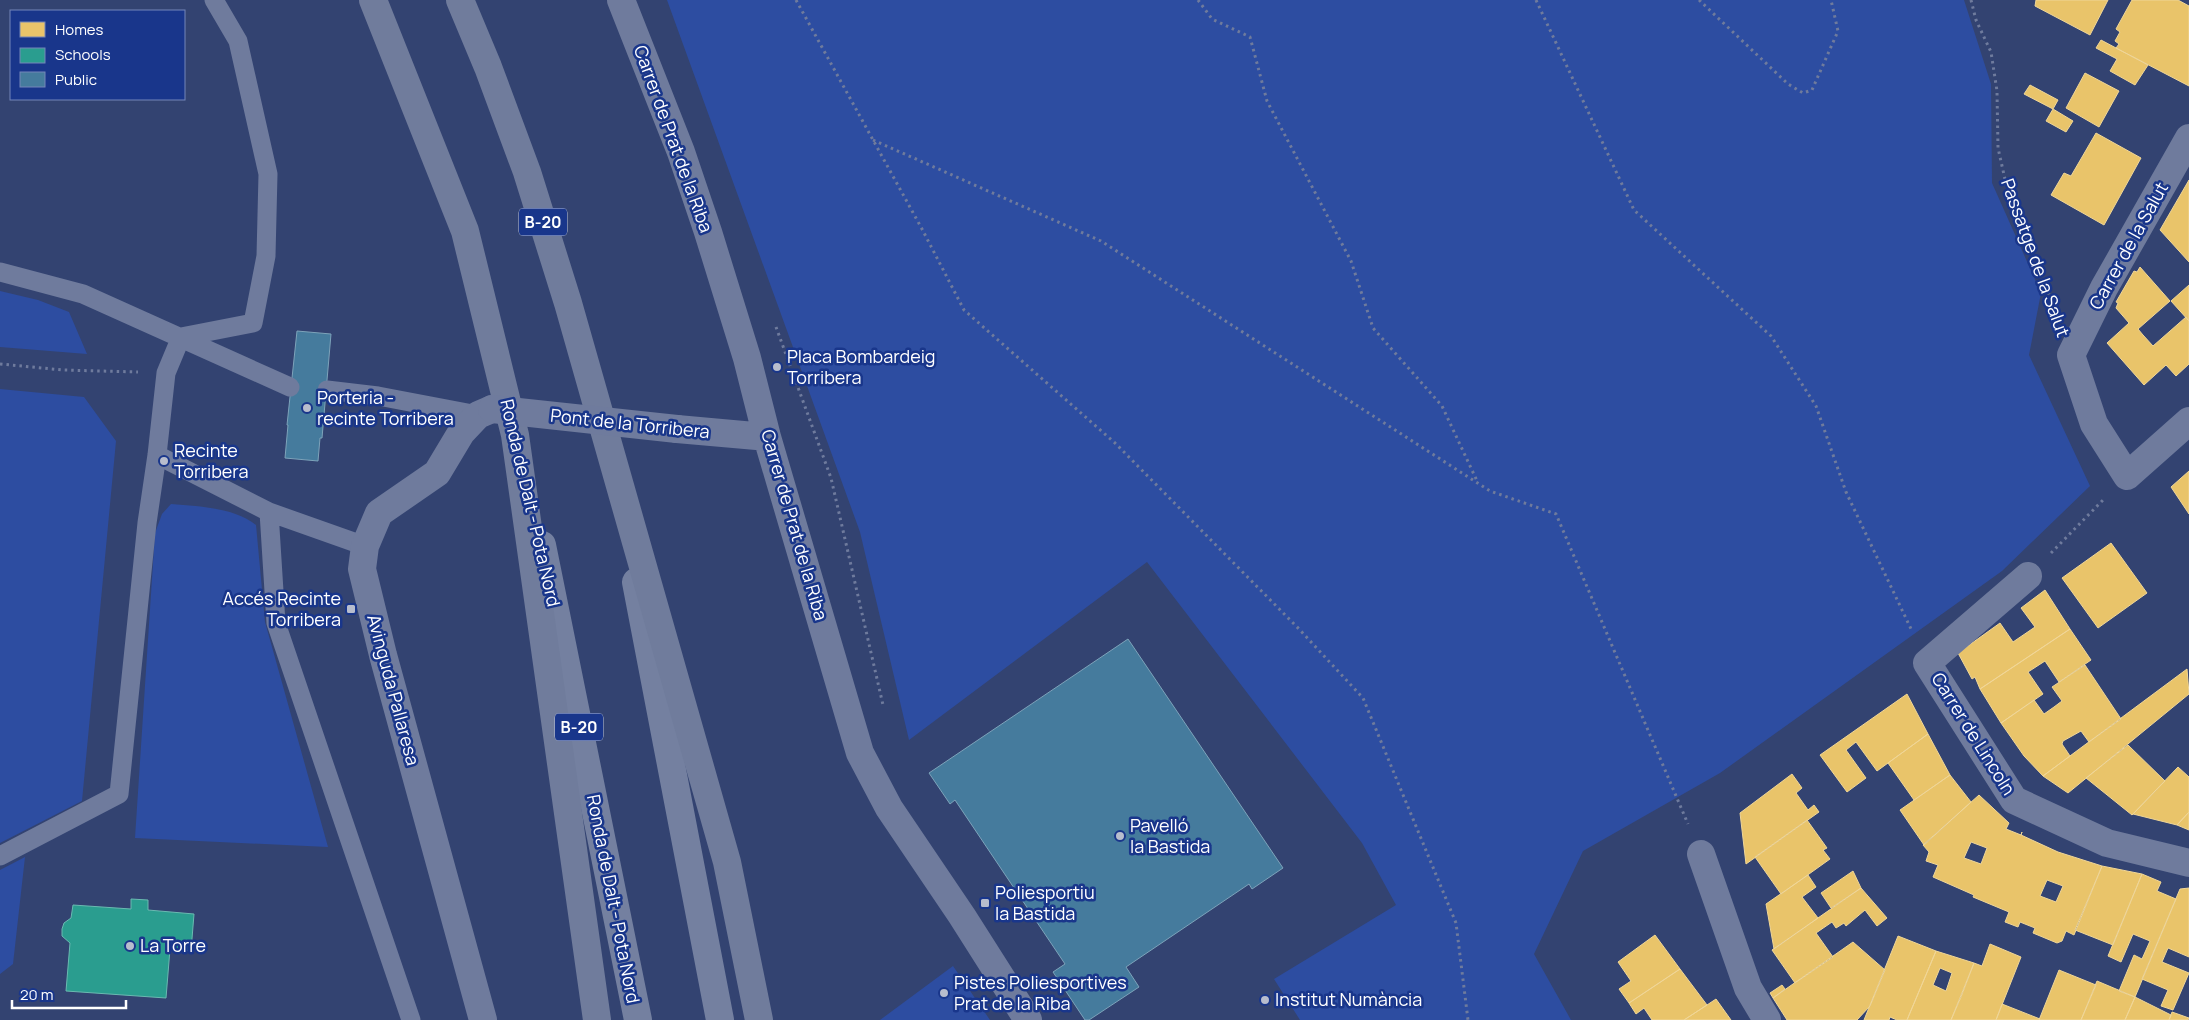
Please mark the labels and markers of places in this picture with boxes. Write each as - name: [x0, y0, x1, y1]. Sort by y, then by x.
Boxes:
- place label: Placa Bombardeig Torribera: [787, 344, 936, 389]
- marker: Placa Bombardeig Torribera: [771, 361, 783, 373]
- place label: Porteria - recinte Torribera: [317, 385, 454, 430]
- marker: Porteria - recinte Torribera: [301, 402, 313, 414]
- place label: Recinte Torribera: [174, 438, 248, 483]
- marker: Recinte Torribera: [158, 455, 170, 467]
- place label: Accés Recinte Torribera: [223, 586, 341, 631]
- marker: Accés Recinte Torribera: [345, 603, 357, 615]
- place label: Pavelló la Bastida: [1130, 813, 1210, 858]
- marker: Pavelló la Bastida: [1114, 830, 1126, 842]
- place label: Poliesportiu la Bastida: [995, 880, 1095, 925]
- marker: Poliesportiu la Bastida: [979, 897, 991, 909]
- place label: La Torre: [140, 933, 206, 957]
- marker: La Torre: [124, 940, 136, 952]
- place label: Pistes Poliesportives Prat de la Riba: [954, 970, 1127, 1015]
- marker: Pistes Poliesportives Prat de la Riba: [938, 987, 950, 999]
- place label: Institut Numància: [1275, 987, 1422, 1011]
- marker: Institut Numància: [1259, 994, 1271, 1006]

